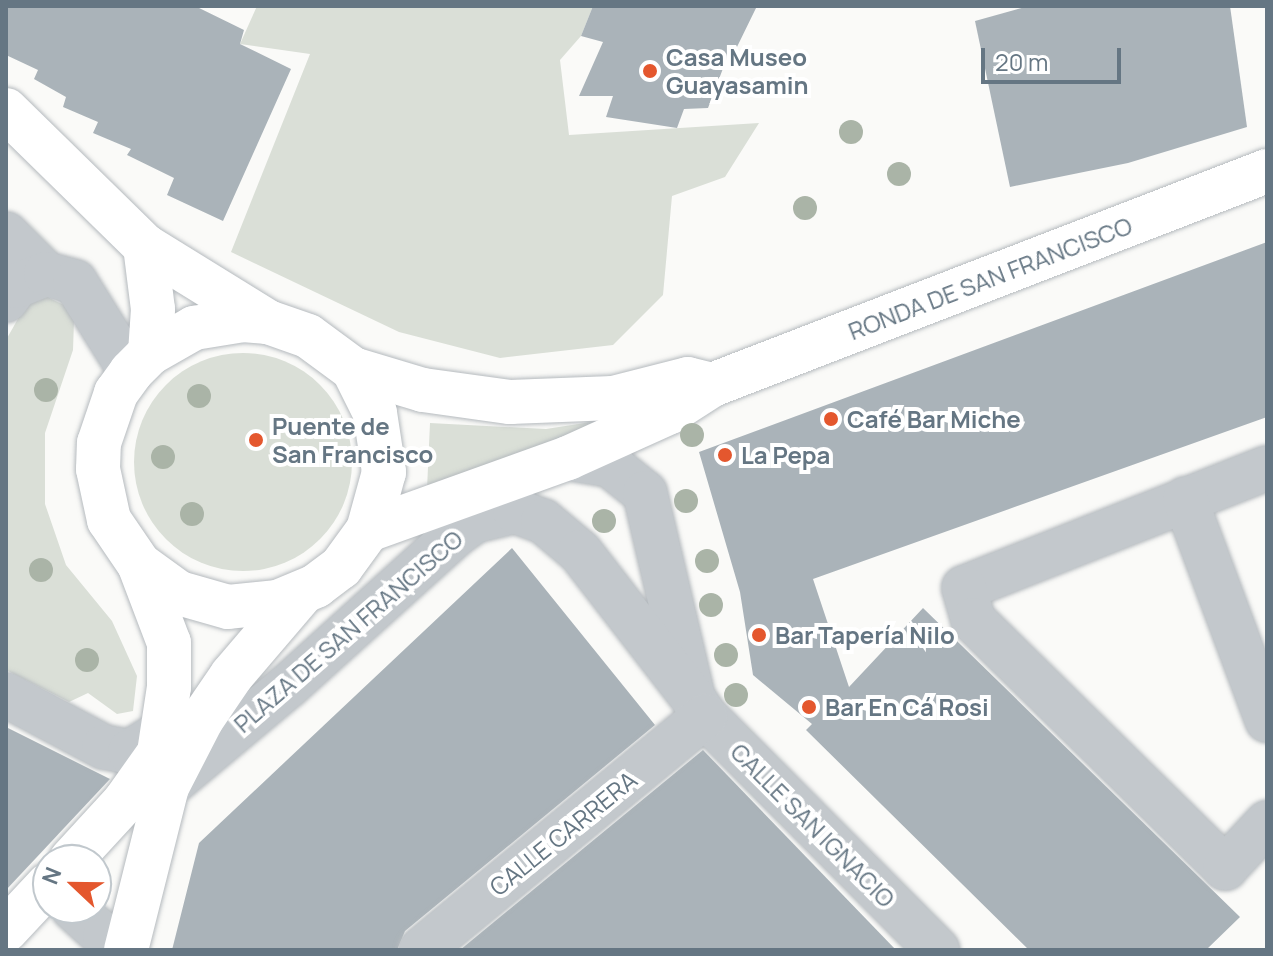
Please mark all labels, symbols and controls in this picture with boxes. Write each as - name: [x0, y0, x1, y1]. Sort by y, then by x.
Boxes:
- scale bar: [985, 32, 1125, 82]
- place label: Casa Museo Guayasamin: [666, 43, 809, 99]
- text: 20 m: [995, 45, 1048, 78]
- marker: Casa Museo Guayasamin: [641, 62, 659, 80]
- street label: RONDA DE SAN FRANCISCO: [844, 211, 1136, 345]
- place label: Café Bar Miche: [847, 405, 1021, 433]
- marker: Café Bar Miche: [822, 410, 840, 428]
- place label: Puente de San Francisco: [272, 412, 433, 468]
- marker: Puente de San Francisco: [247, 431, 265, 449]
- place label: La Pepa: [741, 441, 830, 469]
- marker: La Pepa: [716, 446, 734, 464]
- street label: PLAZA DE SAN FRANCISCO: [228, 524, 468, 738]
- place label: Bar Tapería Nilo: [775, 621, 955, 649]
- marker: Bar Tapería Nilo: [750, 626, 768, 644]
- place label: Bar En Cá Rosi: [825, 693, 989, 721]
- marker: Bar En Cá Rosi: [800, 698, 818, 716]
- street label: CALLE SAN IGNACIO: [725, 737, 901, 913]
- street label: CALLE CARRERA: [484, 765, 642, 901]
- north arrow: [32, 844, 112, 924]
- text: N: [35, 863, 68, 889]

